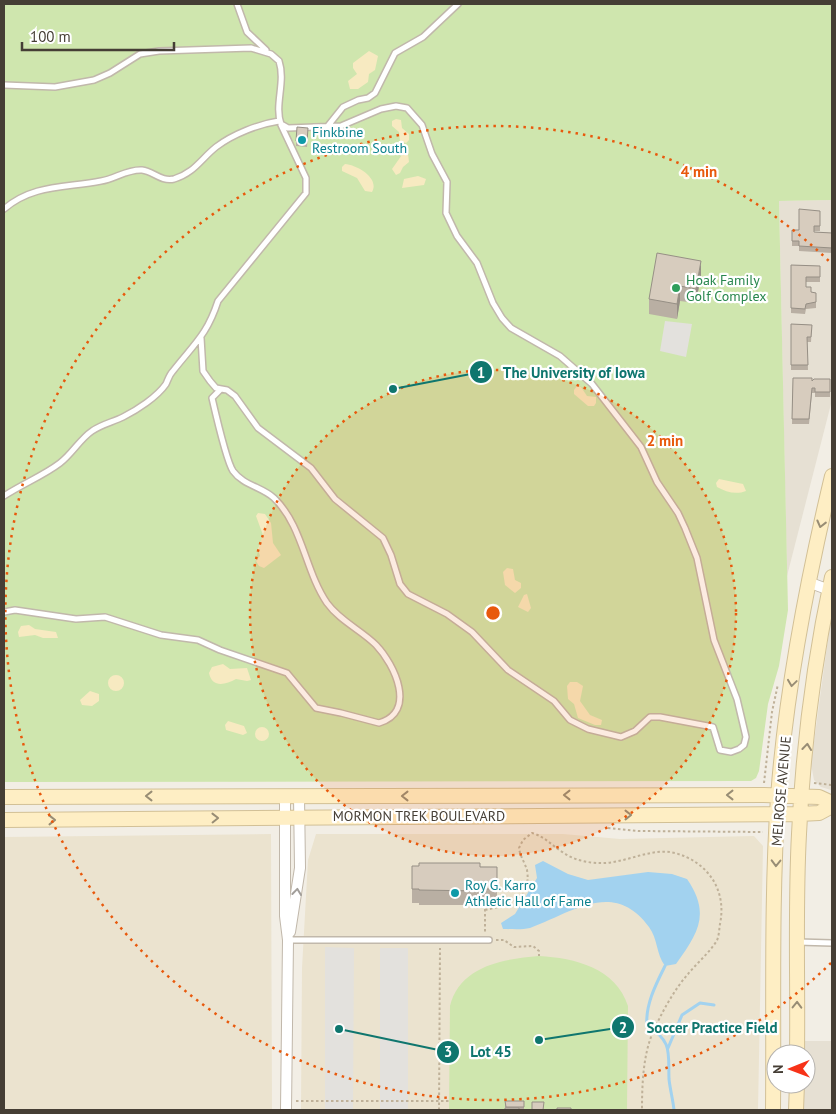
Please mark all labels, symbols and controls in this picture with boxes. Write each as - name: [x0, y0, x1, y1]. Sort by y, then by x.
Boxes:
- scale bar: [22, 20, 175, 52]
- text: 100 m: [30, 27, 71, 46]
- place label: Finkbine Restroom South: [312, 123, 407, 157]
- marker: Finkbine Restroom South: [296, 134, 308, 146]
- text: 4 min: [681, 162, 717, 181]
- place label: Hoak Family Golf Complex: [686, 271, 766, 305]
- marker: Hoak Family Golf Complex: [670, 282, 682, 294]
- callout: The University of Iowa: [468, 357, 656, 387]
- text: 1: [477, 363, 485, 382]
- text: The University of Iowa: [503, 363, 645, 382]
- text: 2 min: [647, 431, 683, 450]
- one-way arrow: [816, 519, 827, 528]
- centre of rings: [484, 604, 502, 622]
- one-way arrow: [787, 679, 797, 688]
- street label: MELROSE AVENUE: [767, 735, 795, 847]
- one-way arrow: [801, 743, 812, 751]
- one-way arrow: [563, 790, 570, 800]
- one-way arrow: [725, 790, 733, 800]
- one-way arrow: [145, 791, 152, 801]
- one-way arrow: [400, 791, 408, 801]
- street label: MORMON TREK BOULEVARD: [333, 807, 505, 825]
- one-way arrow: [625, 810, 633, 820]
- one-way arrow: [212, 813, 219, 823]
- one-way arrow: [49, 815, 57, 825]
- one-way arrow: [771, 860, 781, 867]
- place label: Roy G. Karro Athletic Hall of Fame: [465, 876, 591, 910]
- marker: Roy G. Karro Athletic Hall of Fame: [449, 887, 461, 899]
- one-way arrow: [291, 888, 302, 896]
- one-way arrow: [792, 1001, 802, 1009]
- callout: Soccer Practice Field: [611, 1012, 787, 1042]
- text: 2: [619, 1018, 627, 1037]
- text: Soccer Practice Field: [646, 1018, 778, 1037]
- callout: Lot 45: [436, 1037, 522, 1067]
- text: 3: [444, 1042, 452, 1061]
- text: Lot 45: [470, 1042, 512, 1061]
- north arrow: [766, 1044, 816, 1094]
- text: N: [769, 1064, 787, 1074]

